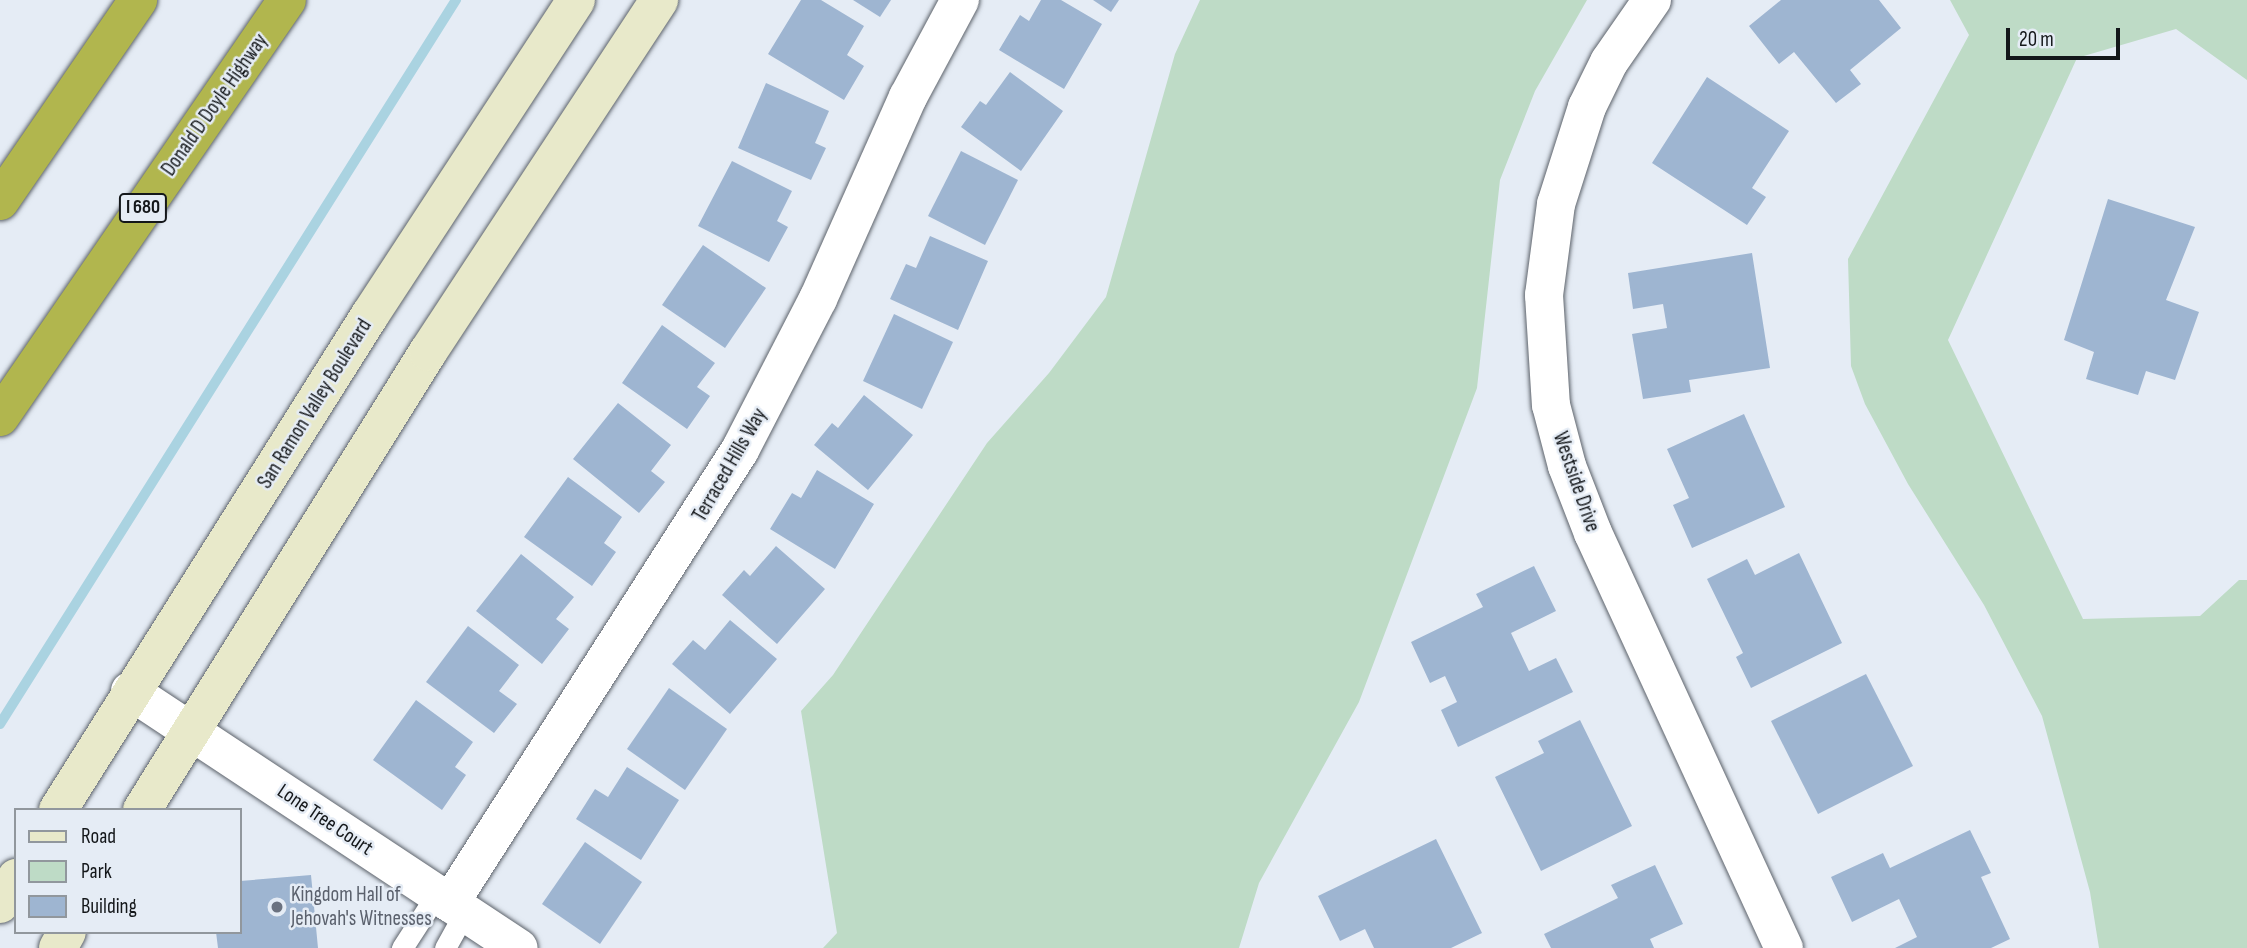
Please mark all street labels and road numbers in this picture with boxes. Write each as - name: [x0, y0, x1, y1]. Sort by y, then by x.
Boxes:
- street label: Donald D Doyle Highway: [157, 29, 273, 181]
- road number: I 680: [118, 192, 168, 224]
- street label: San Ramon Valley Boulevard: [253, 315, 377, 493]
- street label: Terraced Hills Way: [687, 404, 773, 526]
- street label: Westside Drive: [1547, 429, 1605, 535]
- street label: Lone Tree Court: [272, 779, 378, 861]

